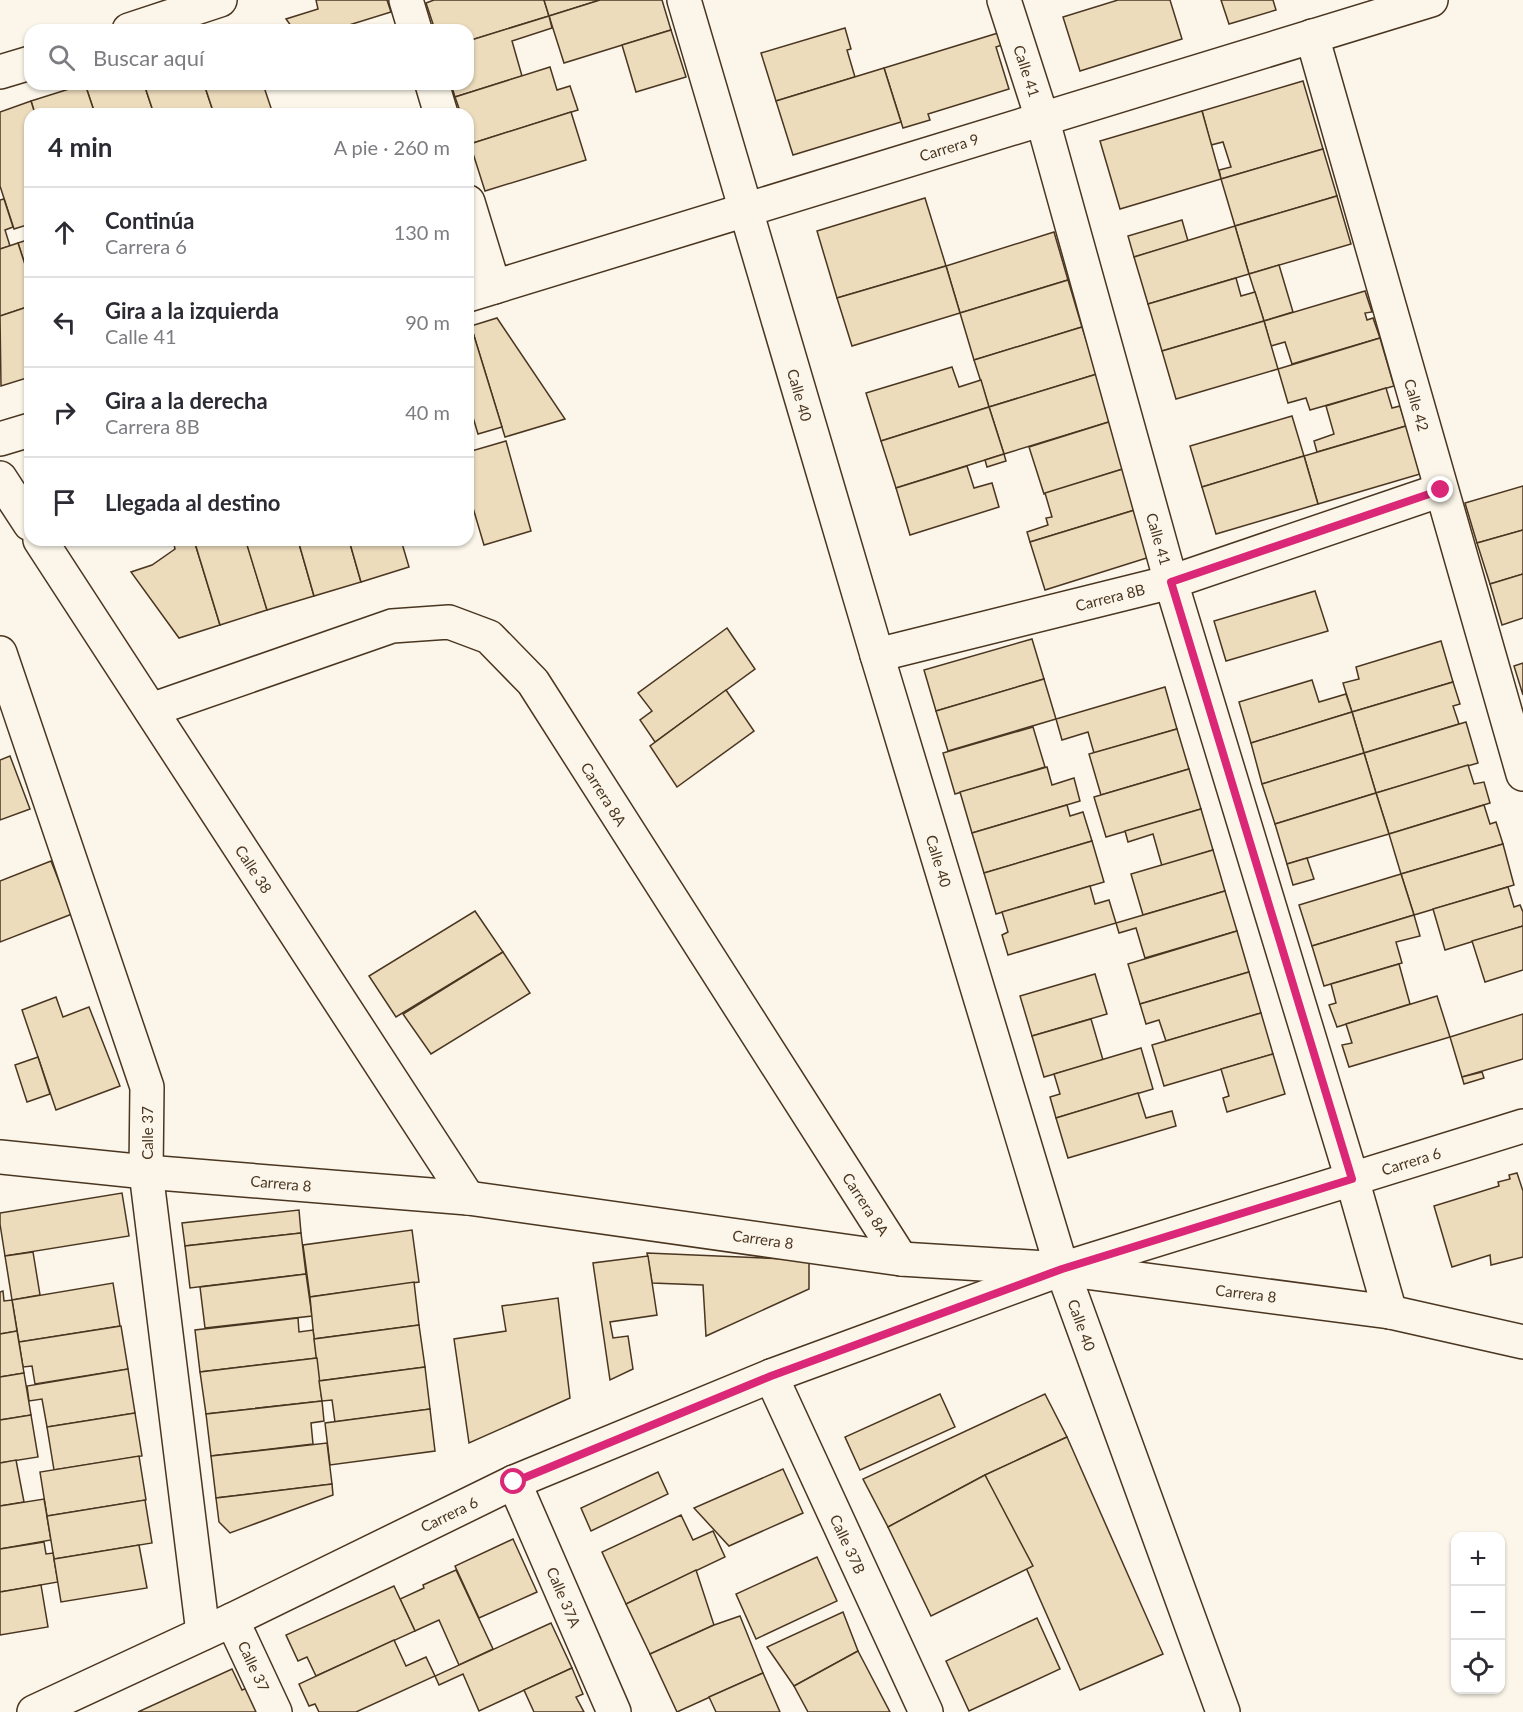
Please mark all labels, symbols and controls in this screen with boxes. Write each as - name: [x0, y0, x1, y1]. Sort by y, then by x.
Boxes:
- search box: [24, 24, 474, 90]
- icon: search: [45, 41, 78, 74]
- street label: Calle 41: [1010, 43, 1044, 99]
- text: Buscar aquí: [93, 44, 204, 71]
- street label: Carrera 9: [917, 129, 981, 165]
- text: 4 min: [48, 131, 112, 163]
- text: A pie · 260 m: [334, 135, 450, 159]
- text: Continúa: [105, 207, 194, 234]
- icon: ahead: [48, 216, 81, 249]
- text: 130 m: [394, 220, 450, 244]
- text: Carrera 6: [105, 234, 187, 258]
- text: Gira a la izquierda: [105, 297, 279, 324]
- icon: left: [48, 306, 81, 339]
- text: 90 m: [405, 310, 450, 334]
- text: Calle 41: [105, 324, 177, 348]
- street label: Calle 40: [784, 367, 816, 424]
- street label: Calle 42: [1401, 377, 1433, 433]
- text: Gira a la derecha: [105, 387, 268, 414]
- icon: right: [48, 396, 81, 429]
- text: 40 m: [405, 400, 450, 424]
- text: Carrera 8B: [105, 414, 200, 438]
- route end: [1427, 476, 1453, 502]
- icon: arrive: [48, 486, 81, 519]
- text: Llegada al destino: [105, 489, 281, 516]
- street label: Calle 41: [1143, 511, 1175, 567]
- street label: Carrera 8B: [1073, 580, 1147, 614]
- street label: Carrera 8A: [577, 759, 631, 830]
- street label: Calle 40: [923, 833, 956, 890]
- street label: Calle 38: [232, 842, 276, 896]
- street label: Calle 37: [138, 1106, 156, 1160]
- street label: Carrera 6: [1379, 1143, 1443, 1179]
- street label: Carrera 8A: [839, 1169, 893, 1240]
- street label: Carrera 8: [250, 1171, 312, 1195]
- street label: Carrera 8: [731, 1226, 795, 1252]
- street label: Carrera 8: [1214, 1280, 1278, 1306]
- street label: Calle 40: [1064, 1297, 1100, 1354]
- route start: [500, 1468, 526, 1494]
- street label: Carrera 6: [417, 1492, 481, 1536]
- street label: Calle 37B: [826, 1511, 870, 1577]
- map controls: [1451, 1532, 1505, 1694]
- button: +: [1451, 1532, 1505, 1586]
- street label: Calle 37A: [543, 1564, 585, 1631]
- button: −: [1451, 1586, 1505, 1640]
- street label: Calle 37: [234, 1638, 274, 1694]
- button: locate: [1451, 1640, 1505, 1694]

